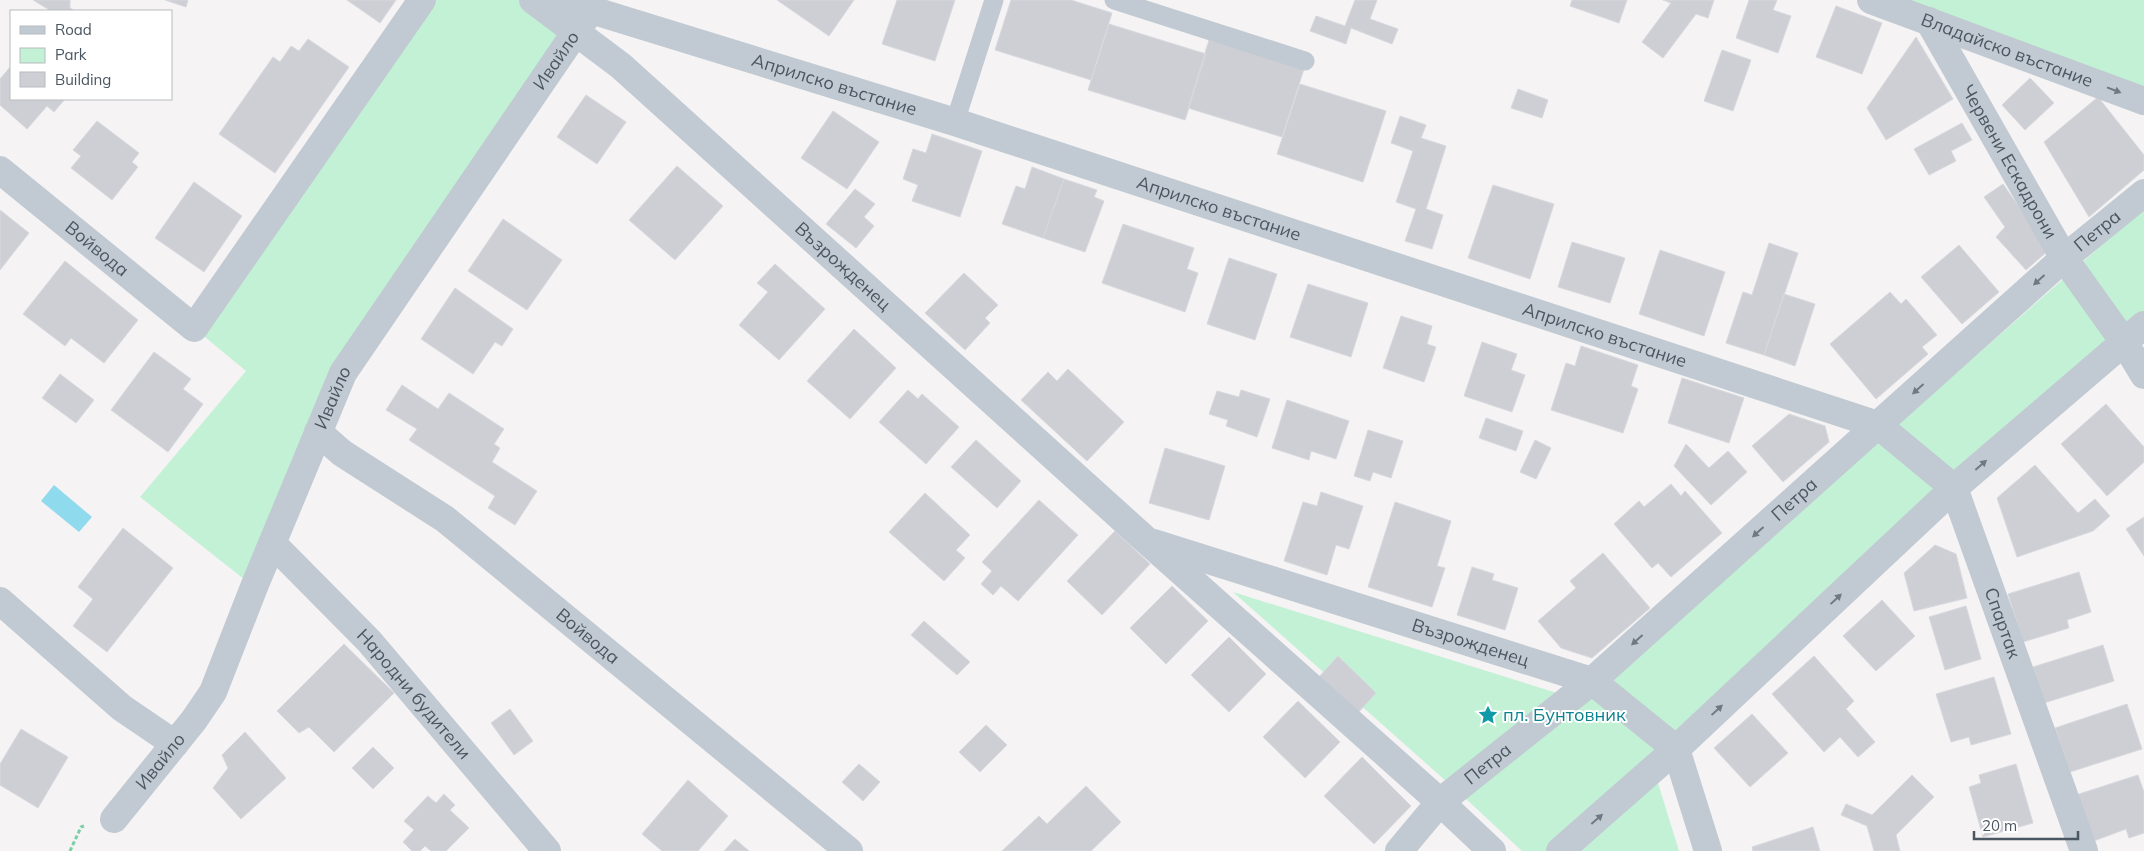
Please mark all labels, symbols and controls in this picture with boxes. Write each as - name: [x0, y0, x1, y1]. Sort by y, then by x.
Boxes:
- street label: Владайско въстание: [1918, 8, 2096, 92]
- legend: [10, 10, 172, 100]
- text: Road: [55, 20, 92, 39]
- street label: Ивайло: [528, 26, 584, 94]
- text: Park: [55, 45, 87, 64]
- street label: Априлско въстание: [749, 48, 920, 121]
- text: Building: [55, 70, 111, 89]
- street label: Червени Ескадрони: [1957, 80, 2063, 243]
- one-way arrow: [2106, 87, 2121, 94]
- street label: Априлско въстание: [1134, 170, 1304, 246]
- street label: Петра: [2069, 205, 2125, 256]
- street label: Войвода: [61, 216, 134, 281]
- street label: Възрожденец: [790, 217, 896, 315]
- one-way arrow: [2034, 274, 2046, 286]
- street label: Априлско въстание: [1520, 297, 1690, 372]
- street label: Ивайло: [309, 361, 356, 432]
- one-way arrow: [1913, 383, 1925, 395]
- one-way arrow: [1974, 459, 1987, 470]
- street label: Петра: [1766, 473, 1822, 526]
- one-way arrow: [1753, 526, 1765, 538]
- street label: Спартак: [1980, 584, 2026, 662]
- one-way arrow: [1830, 593, 1842, 605]
- street label: Войвода: [551, 603, 625, 669]
- street label: Възрожденец: [1409, 613, 1532, 672]
- street label: Народни будители: [352, 624, 476, 764]
- one-way arrow: [1630, 635, 1643, 646]
- place label: пл. Бунтовник: [1503, 703, 1626, 726]
- place icon: пл. Бунтовник: [1477, 704, 1499, 726]
- one-way arrow: [1711, 704, 1723, 716]
- street label: Ивайло: [130, 728, 190, 794]
- street label: Петра: [1459, 738, 1516, 789]
- scale bar: [1974, 808, 2078, 840]
- one-way arrow: [1590, 813, 1602, 825]
- text: 20 m: [1982, 816, 2017, 835]

